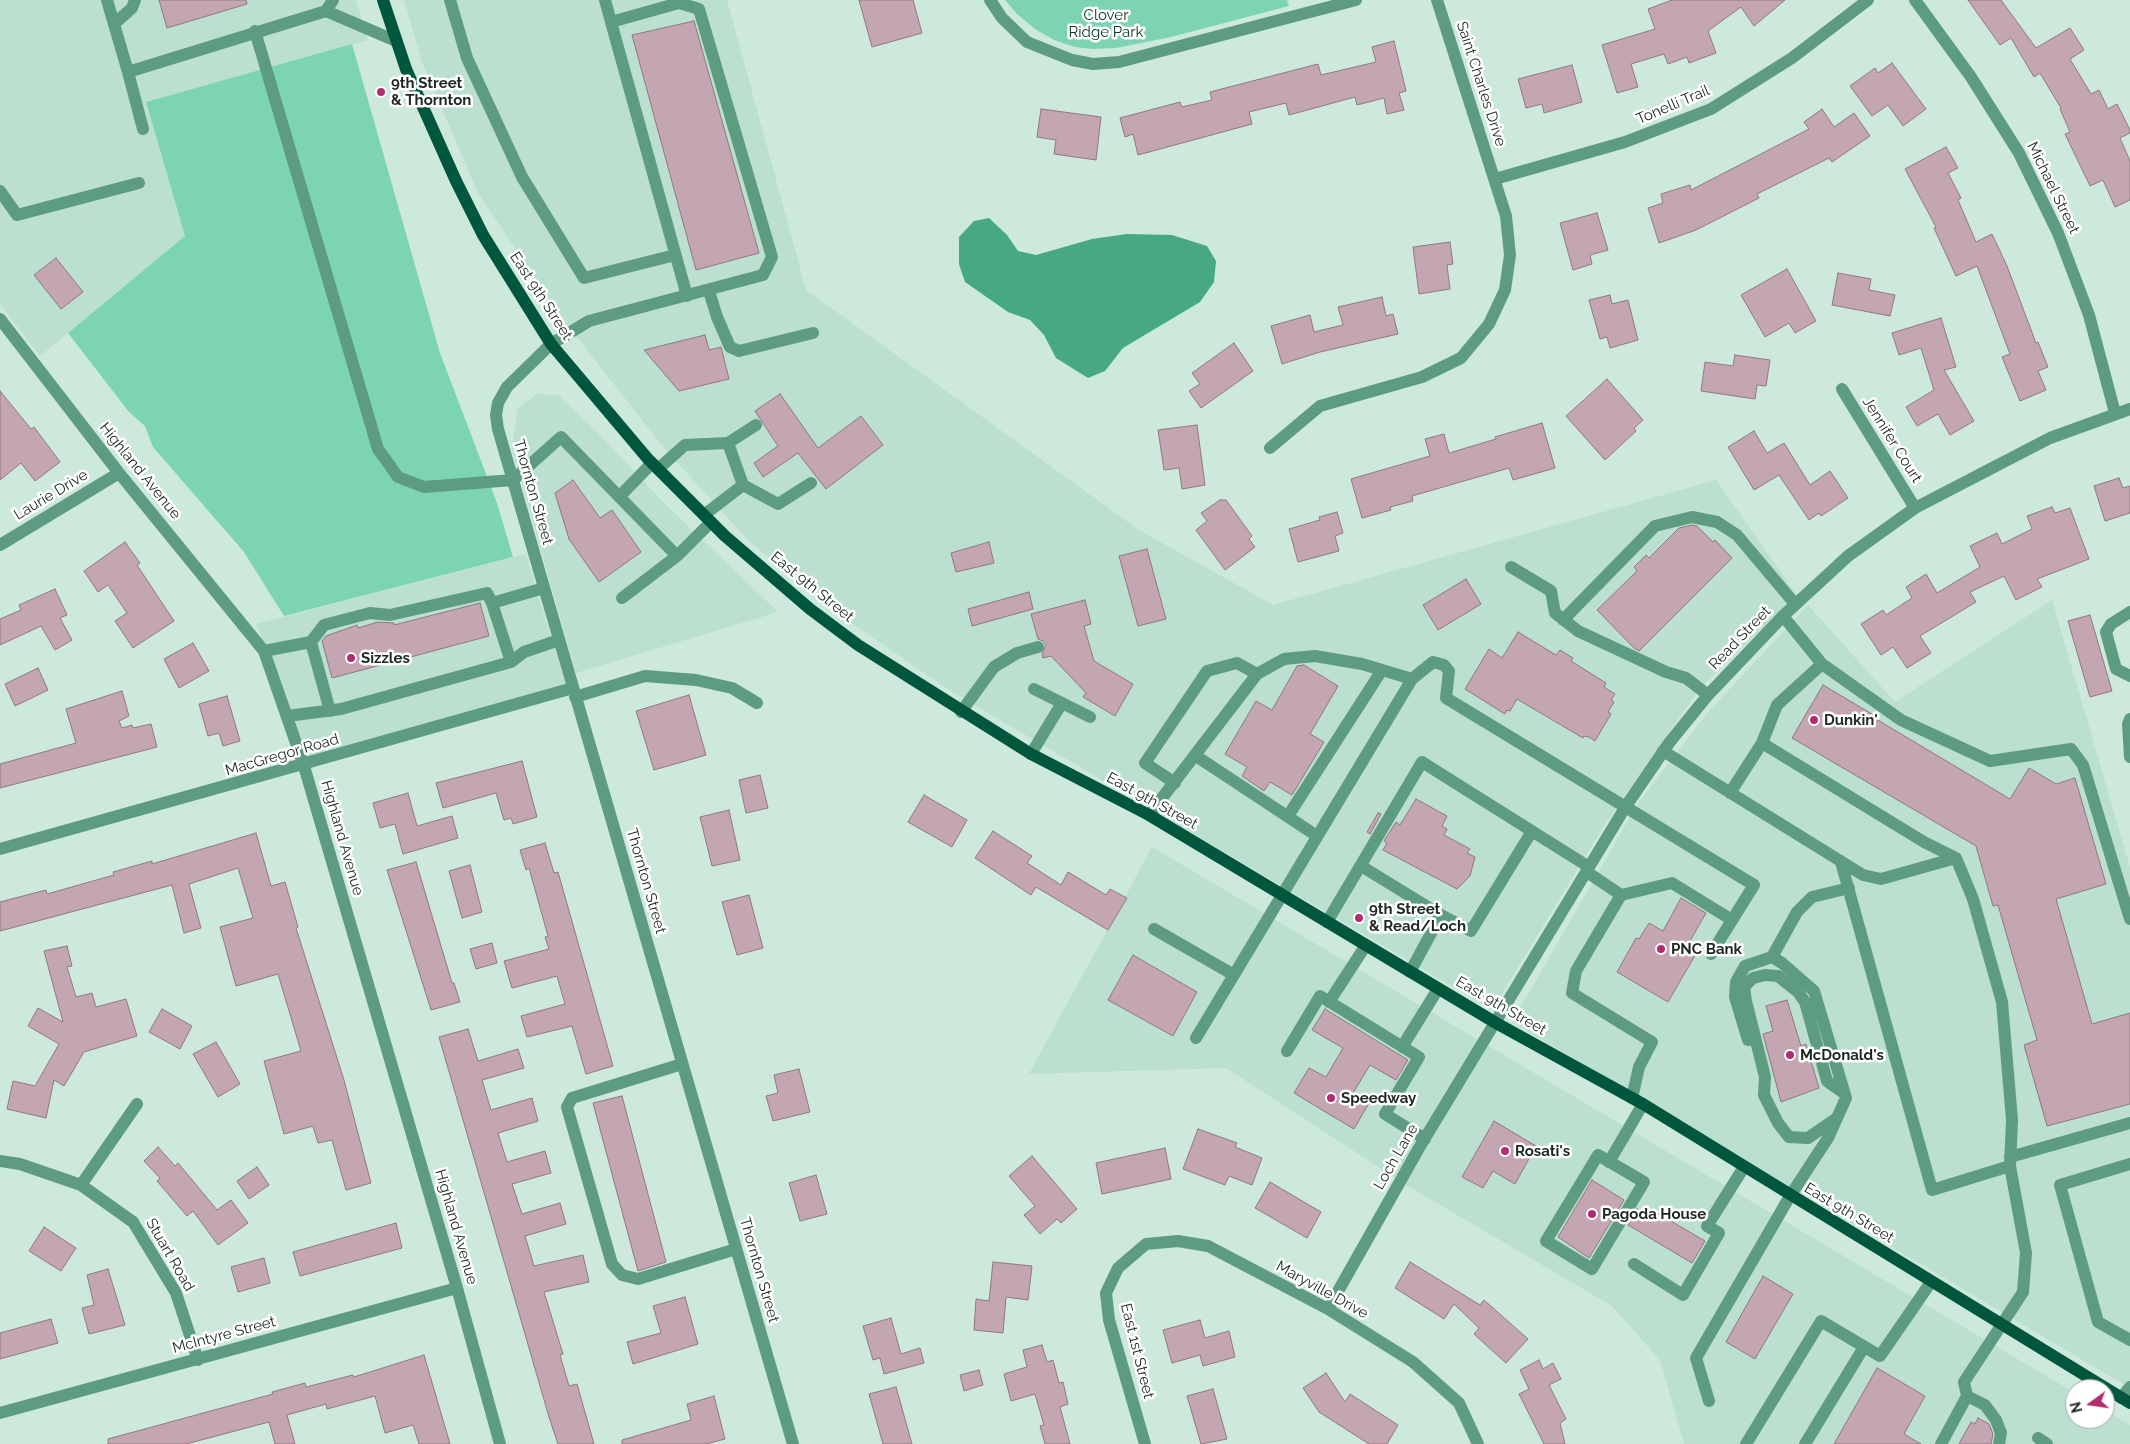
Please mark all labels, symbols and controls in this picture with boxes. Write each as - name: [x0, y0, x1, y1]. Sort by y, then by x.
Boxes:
- park label: Clover Ridge Park: [1069, 6, 1143, 41]
- street label: Saint Charles Drive: [1452, 19, 1510, 149]
- place label: 9th Street & Thornton: [391, 74, 471, 109]
- street label: Tonelli Trail: [1634, 82, 1712, 128]
- marker: 9th Street & Thornton: [375, 86, 387, 98]
- street label: Michael Street: [2023, 139, 2083, 237]
- street label: East 9th Street: [506, 249, 576, 343]
- street label: Jennifer Court: [1858, 394, 1926, 486]
- street label: Highland Avenue: [96, 419, 184, 523]
- street label: Thornton Street: [509, 437, 557, 547]
- street label: Laurie Drive: [11, 466, 91, 524]
- street label: East 9th Street: [767, 548, 857, 626]
- street label: Read Street: [1705, 603, 1775, 673]
- place label: Sizzles: [361, 649, 410, 667]
- marker: Sizzles: [345, 652, 357, 664]
- place label: Dunkin': [1824, 711, 1878, 729]
- marker: Dunkin': [1808, 714, 1820, 726]
- street label: MacGregor Road: [223, 730, 341, 780]
- street label: East 9th Street: [1103, 769, 1201, 833]
- street label: Highland Avenue: [317, 778, 367, 898]
- street label: Thornton Street: [622, 826, 670, 936]
- place label: 9th Street & Read/Loch: [1369, 900, 1466, 935]
- marker: 9th Street & Read/Loch: [1353, 912, 1365, 924]
- place label: PNC Bank: [1671, 940, 1742, 958]
- marker: PNC Bank: [1655, 943, 1667, 955]
- street label: East 9th Street: [1453, 973, 1549, 1039]
- place label: McDonald's: [1800, 1046, 1884, 1064]
- marker: McDonald's: [1784, 1049, 1796, 1061]
- place label: Speedway: [1341, 1089, 1416, 1107]
- marker: Speedway: [1325, 1092, 1337, 1104]
- street label: Loch Lane: [1370, 1121, 1422, 1193]
- place label: Rosati's: [1515, 1142, 1570, 1160]
- marker: Rosati's: [1499, 1145, 1511, 1157]
- street label: Highland Avenue: [431, 1167, 481, 1287]
- street label: East 9th Street: [1801, 1179, 1897, 1247]
- place label: Pagoda House: [1602, 1205, 1706, 1223]
- marker: Pagoda House: [1586, 1208, 1598, 1220]
- street label: Stuart Road: [142, 1215, 198, 1295]
- street label: Thornton Street: [735, 1215, 783, 1325]
- street label: Maryville Drive: [1273, 1257, 1371, 1323]
- street label: East 1st Street: [1116, 1302, 1158, 1400]
- street label: McIntyre Street: [170, 1313, 278, 1357]
- north arrow: [2065, 1379, 2115, 1429]
- text: N: [2067, 1400, 2085, 1415]

